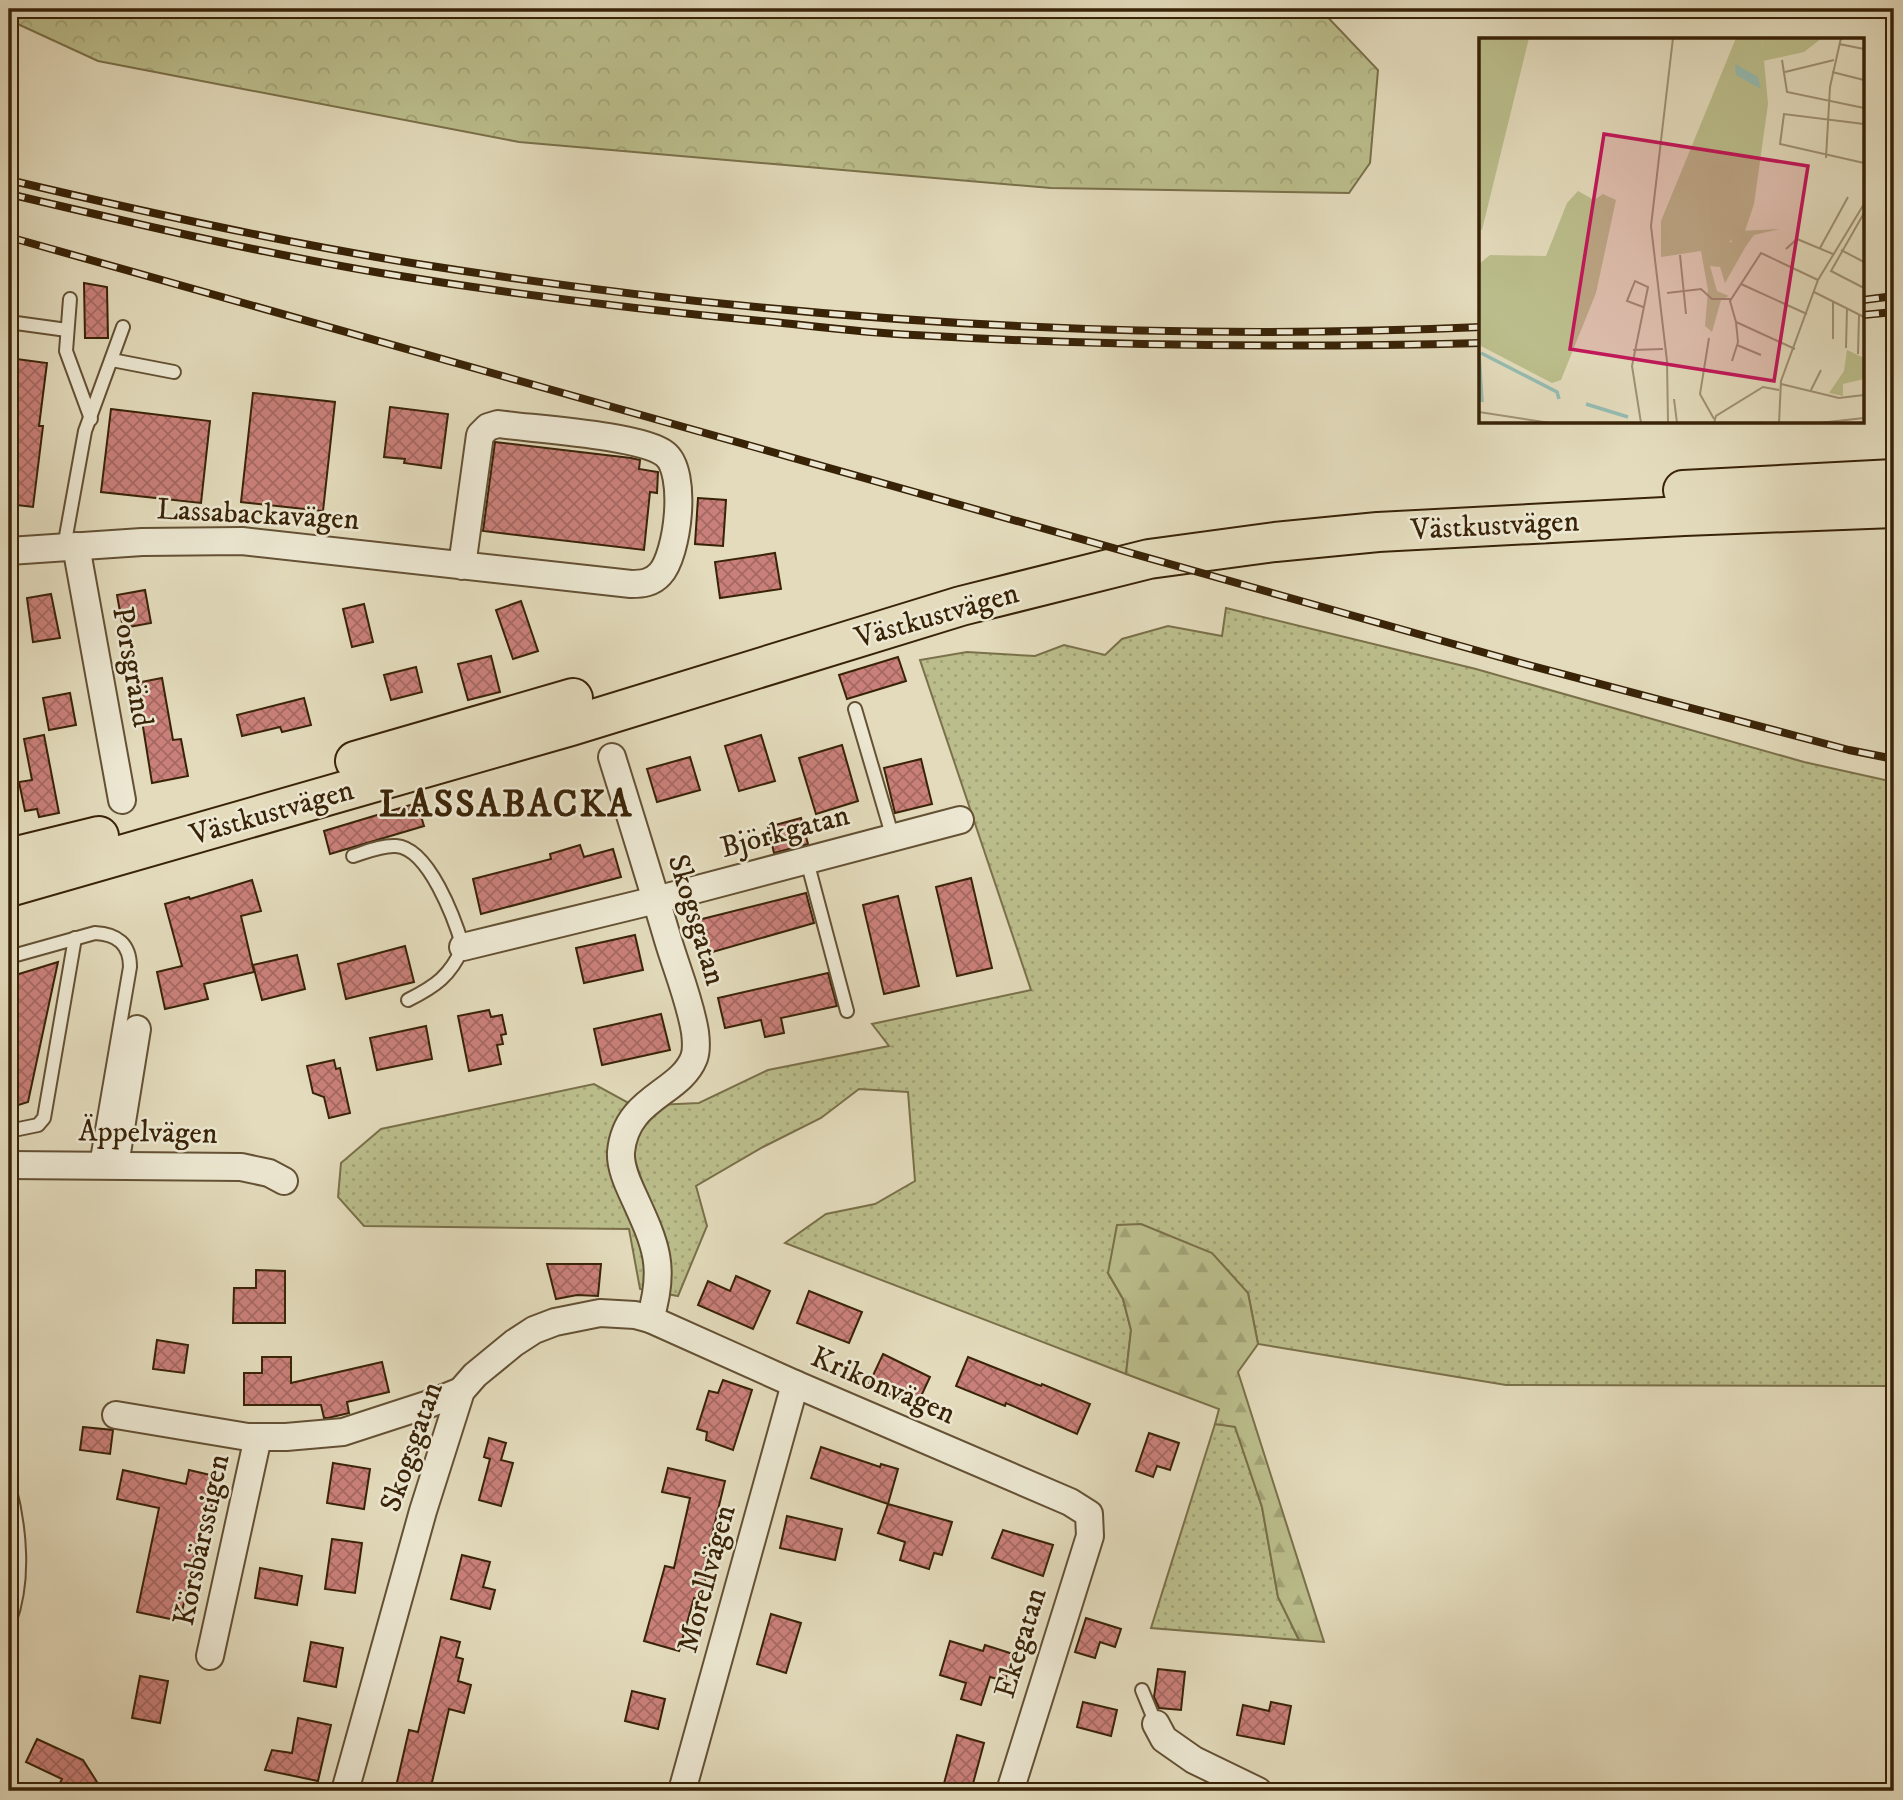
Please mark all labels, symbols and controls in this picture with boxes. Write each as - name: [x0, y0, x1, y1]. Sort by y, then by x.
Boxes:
- inset map: [1479, 38, 1864, 424]
- street label: Lassabackavägen: [156, 491, 361, 539]
- street label: Västkustvägen: [1409, 503, 1581, 549]
- street label: Västkustvägen: [850, 575, 1023, 657]
- street label: Porsgränd: [103, 604, 161, 730]
- street label: Västkustvägen: [185, 772, 358, 854]
- district label: LASSABACKA: [379, 782, 633, 829]
- street label: Björkgatan: [717, 797, 854, 867]
- street label: Skogsgatan: [659, 850, 734, 990]
- street label: Äppelvägen: [78, 1112, 218, 1153]
- street label: Krikonvägen: [805, 1339, 961, 1433]
- street label: Skogsgatan: [373, 1377, 452, 1517]
- street label: Körsbärsstigen: [166, 1451, 238, 1629]
- street label: Morellvägen: [670, 1501, 745, 1657]
- street label: Ekegatan: [987, 1583, 1055, 1703]

